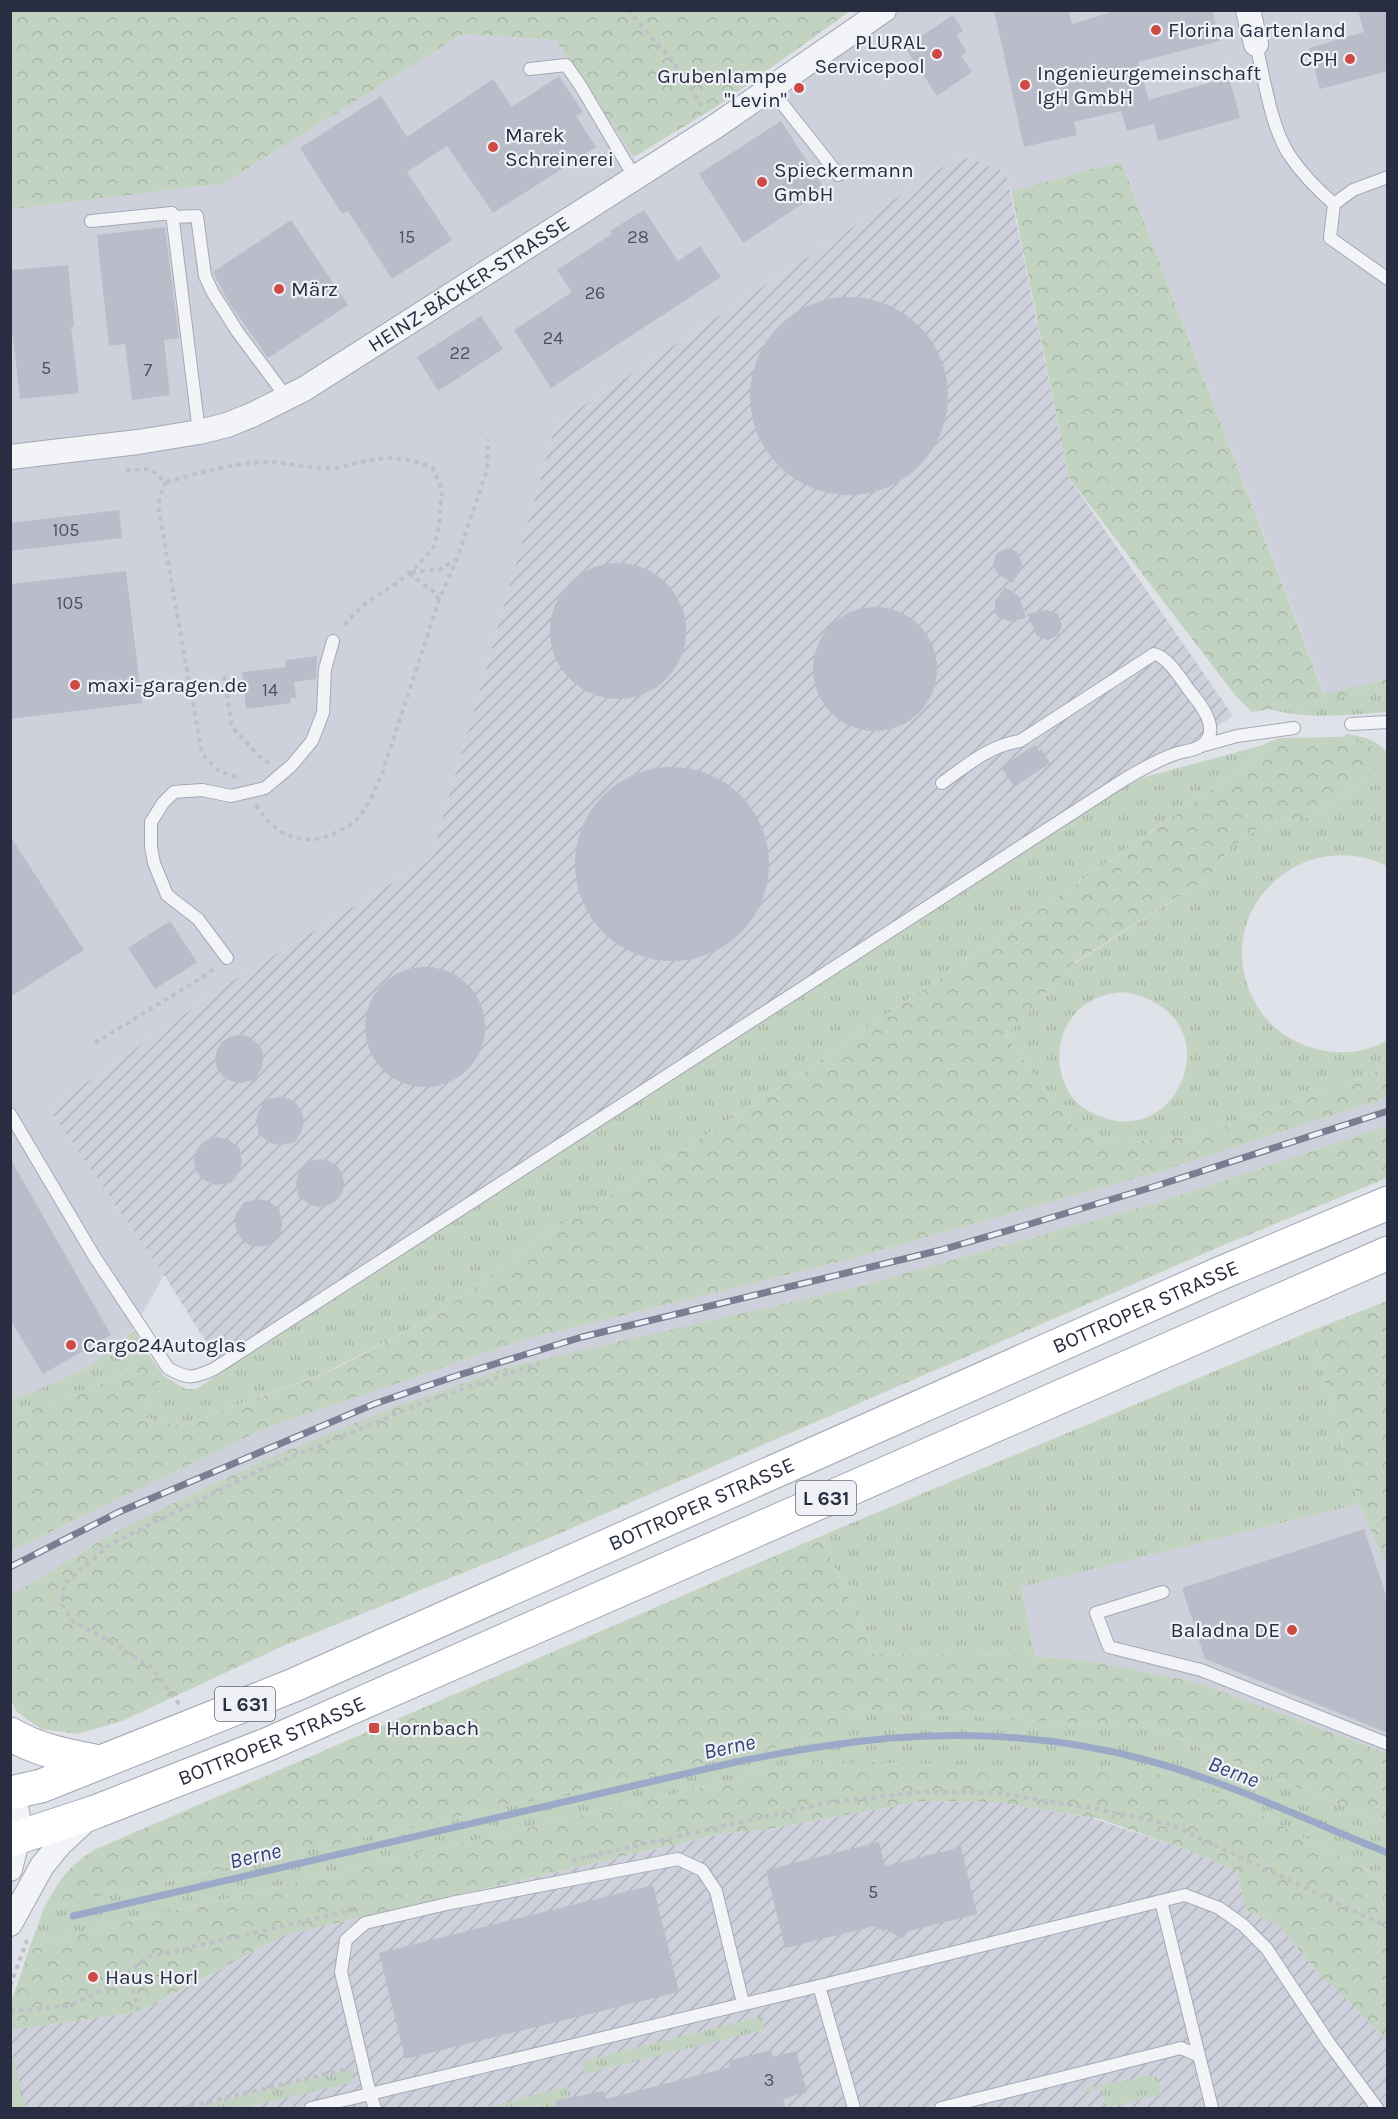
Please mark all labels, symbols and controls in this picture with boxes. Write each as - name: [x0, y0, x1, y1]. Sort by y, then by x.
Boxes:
- place label: Florina Gartenland: [1168, 18, 1346, 42]
- marker: Florina Gartenland: [1149, 23, 1163, 37]
- place label: PLURAL Servicepool: [814, 30, 925, 78]
- marker: PLURAL Servicepool: [930, 47, 944, 61]
- place label: CPH: [1299, 47, 1338, 71]
- marker: CPH: [1343, 52, 1357, 66]
- place label: Ingenieurgemeinschaft IgH GmbH: [1037, 61, 1261, 109]
- place label: Grubenlampe "Levin": [657, 64, 787, 112]
- marker: Ingenieurgemeinschaft IgH GmbH: [1018, 78, 1032, 92]
- marker: Grubenlampe "Levin": [792, 81, 806, 95]
- place label: Marek Schreinerei: [505, 123, 614, 171]
- marker: Marek Schreinerei: [486, 140, 500, 154]
- place label: Spieckermann GmbH: [774, 158, 914, 206]
- marker: Spieckermann GmbH: [755, 175, 769, 189]
- street label: HEINZ-BÄCKER-STRASSE: [364, 211, 574, 357]
- house number: 15: [399, 226, 415, 248]
- house number: 28: [627, 226, 649, 248]
- place label: März: [291, 277, 338, 301]
- marker: März: [272, 282, 286, 296]
- house number: 26: [585, 282, 605, 304]
- house number: 24: [543, 327, 563, 349]
- house number: 22: [450, 342, 470, 364]
- house number: 5: [41, 357, 51, 379]
- house number: 7: [144, 359, 153, 381]
- house number: 105: [53, 519, 79, 541]
- house number: 105: [57, 592, 83, 614]
- place label: maxi-garagen.de: [87, 673, 247, 697]
- marker: maxi-garagen.de: [68, 678, 82, 692]
- house number: 14: [262, 679, 278, 701]
- street label: BOTTROPER STRASSE: [1049, 1255, 1242, 1358]
- place label: Cargo24Autoglas: [83, 1333, 246, 1357]
- marker: Cargo24Autoglas: [64, 1338, 78, 1352]
- street label: BOTTROPER STRASSE: [605, 1452, 798, 1556]
- road number: L 631: [796, 1481, 856, 1515]
- place label: Baladna DE: [1171, 1618, 1280, 1642]
- marker: Baladna DE: [1285, 1623, 1299, 1637]
- road number: L 631: [215, 1687, 275, 1721]
- street label: BOTTROPER STRASSE: [175, 1691, 369, 1790]
- place label: Hornbach: [386, 1716, 479, 1740]
- marker: Hornbach: [367, 1721, 381, 1735]
- water label: Berne: [701, 1729, 757, 1765]
- water label: Berne: [1205, 1750, 1263, 1793]
- water label: Berne: [227, 1837, 284, 1875]
- house number: 5: [868, 1881, 878, 1903]
- place label: Haus Horl: [105, 1965, 198, 1989]
- marker: Haus Horl: [86, 1970, 100, 1984]
- house number: 3: [764, 2069, 774, 2091]

